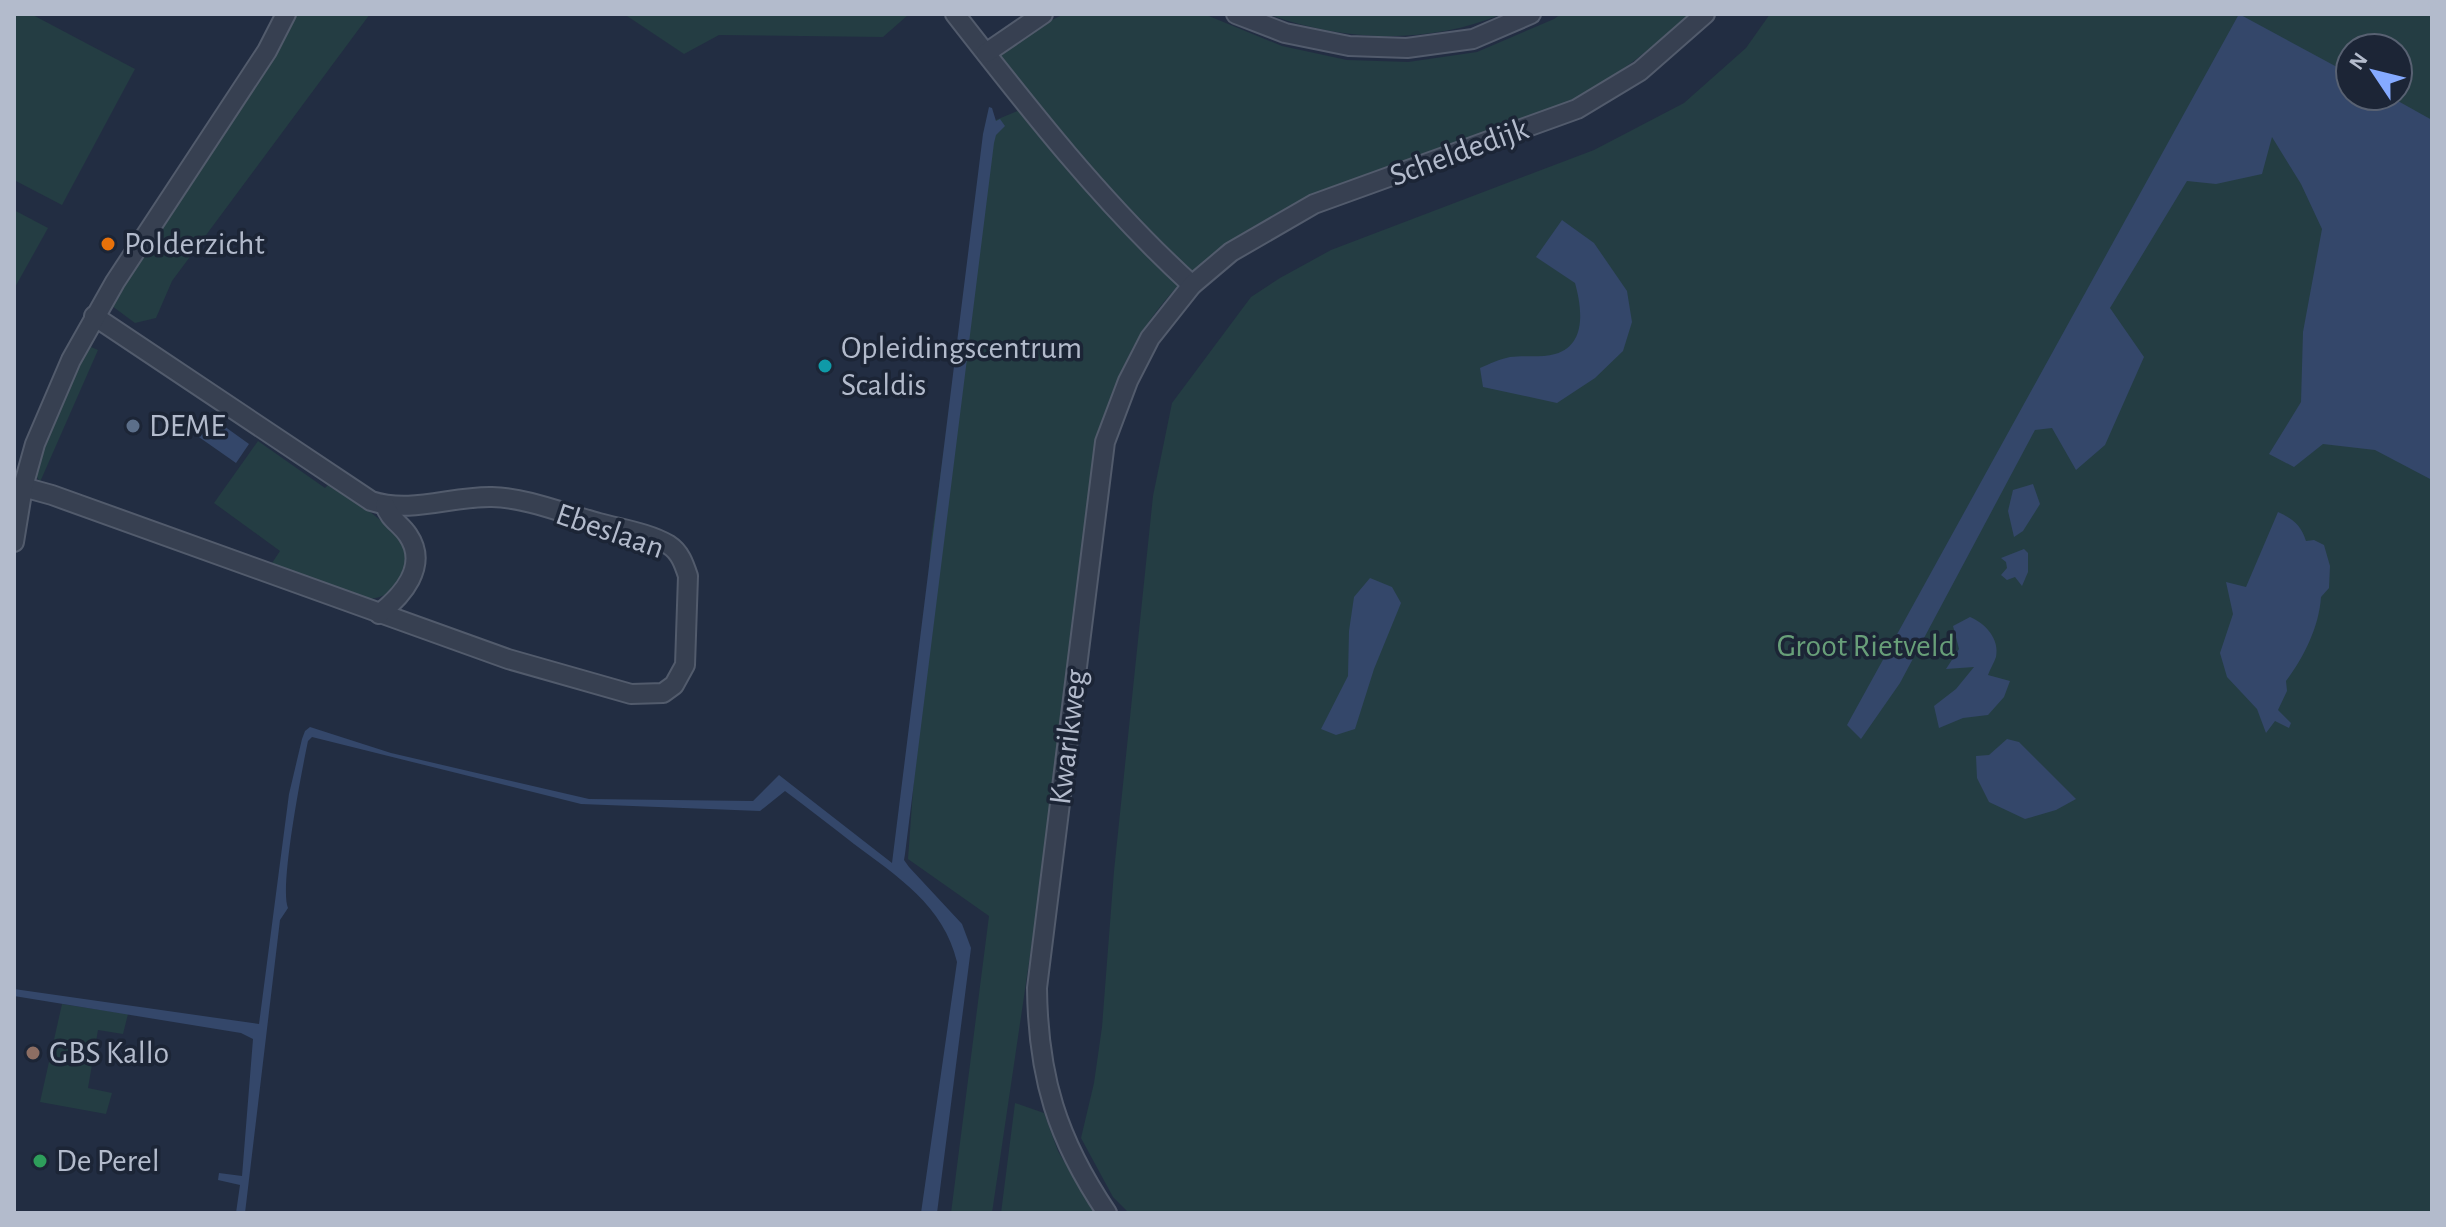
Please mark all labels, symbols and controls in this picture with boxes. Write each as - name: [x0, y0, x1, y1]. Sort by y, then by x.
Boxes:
- north arrow: [2334, 32, 2414, 112]
- text: N: [2345, 49, 2372, 74]
- street label: Scheldedijk: [1385, 112, 1533, 192]
- place label: Polderzicht: [124, 228, 265, 260]
- marker: Polderzicht: [99, 235, 117, 253]
- place label: Opleidingscentrum Scaldis: [841, 332, 1082, 401]
- marker: Opleidingscentrum Scaldis: [816, 357, 834, 375]
- place label: DEME: [149, 410, 226, 442]
- marker: DEME: [124, 417, 142, 435]
- street label: Ebeslaan: [552, 498, 668, 564]
- park label: Groot Rietveld: [1777, 630, 1955, 662]
- street label: Kwarikweg: [1044, 667, 1092, 806]
- place label: GBS Kallo: [49, 1037, 169, 1069]
- marker: GBS Kallo: [24, 1044, 42, 1062]
- place label: De Perel: [56, 1145, 160, 1177]
- marker: De Perel: [31, 1152, 49, 1170]

